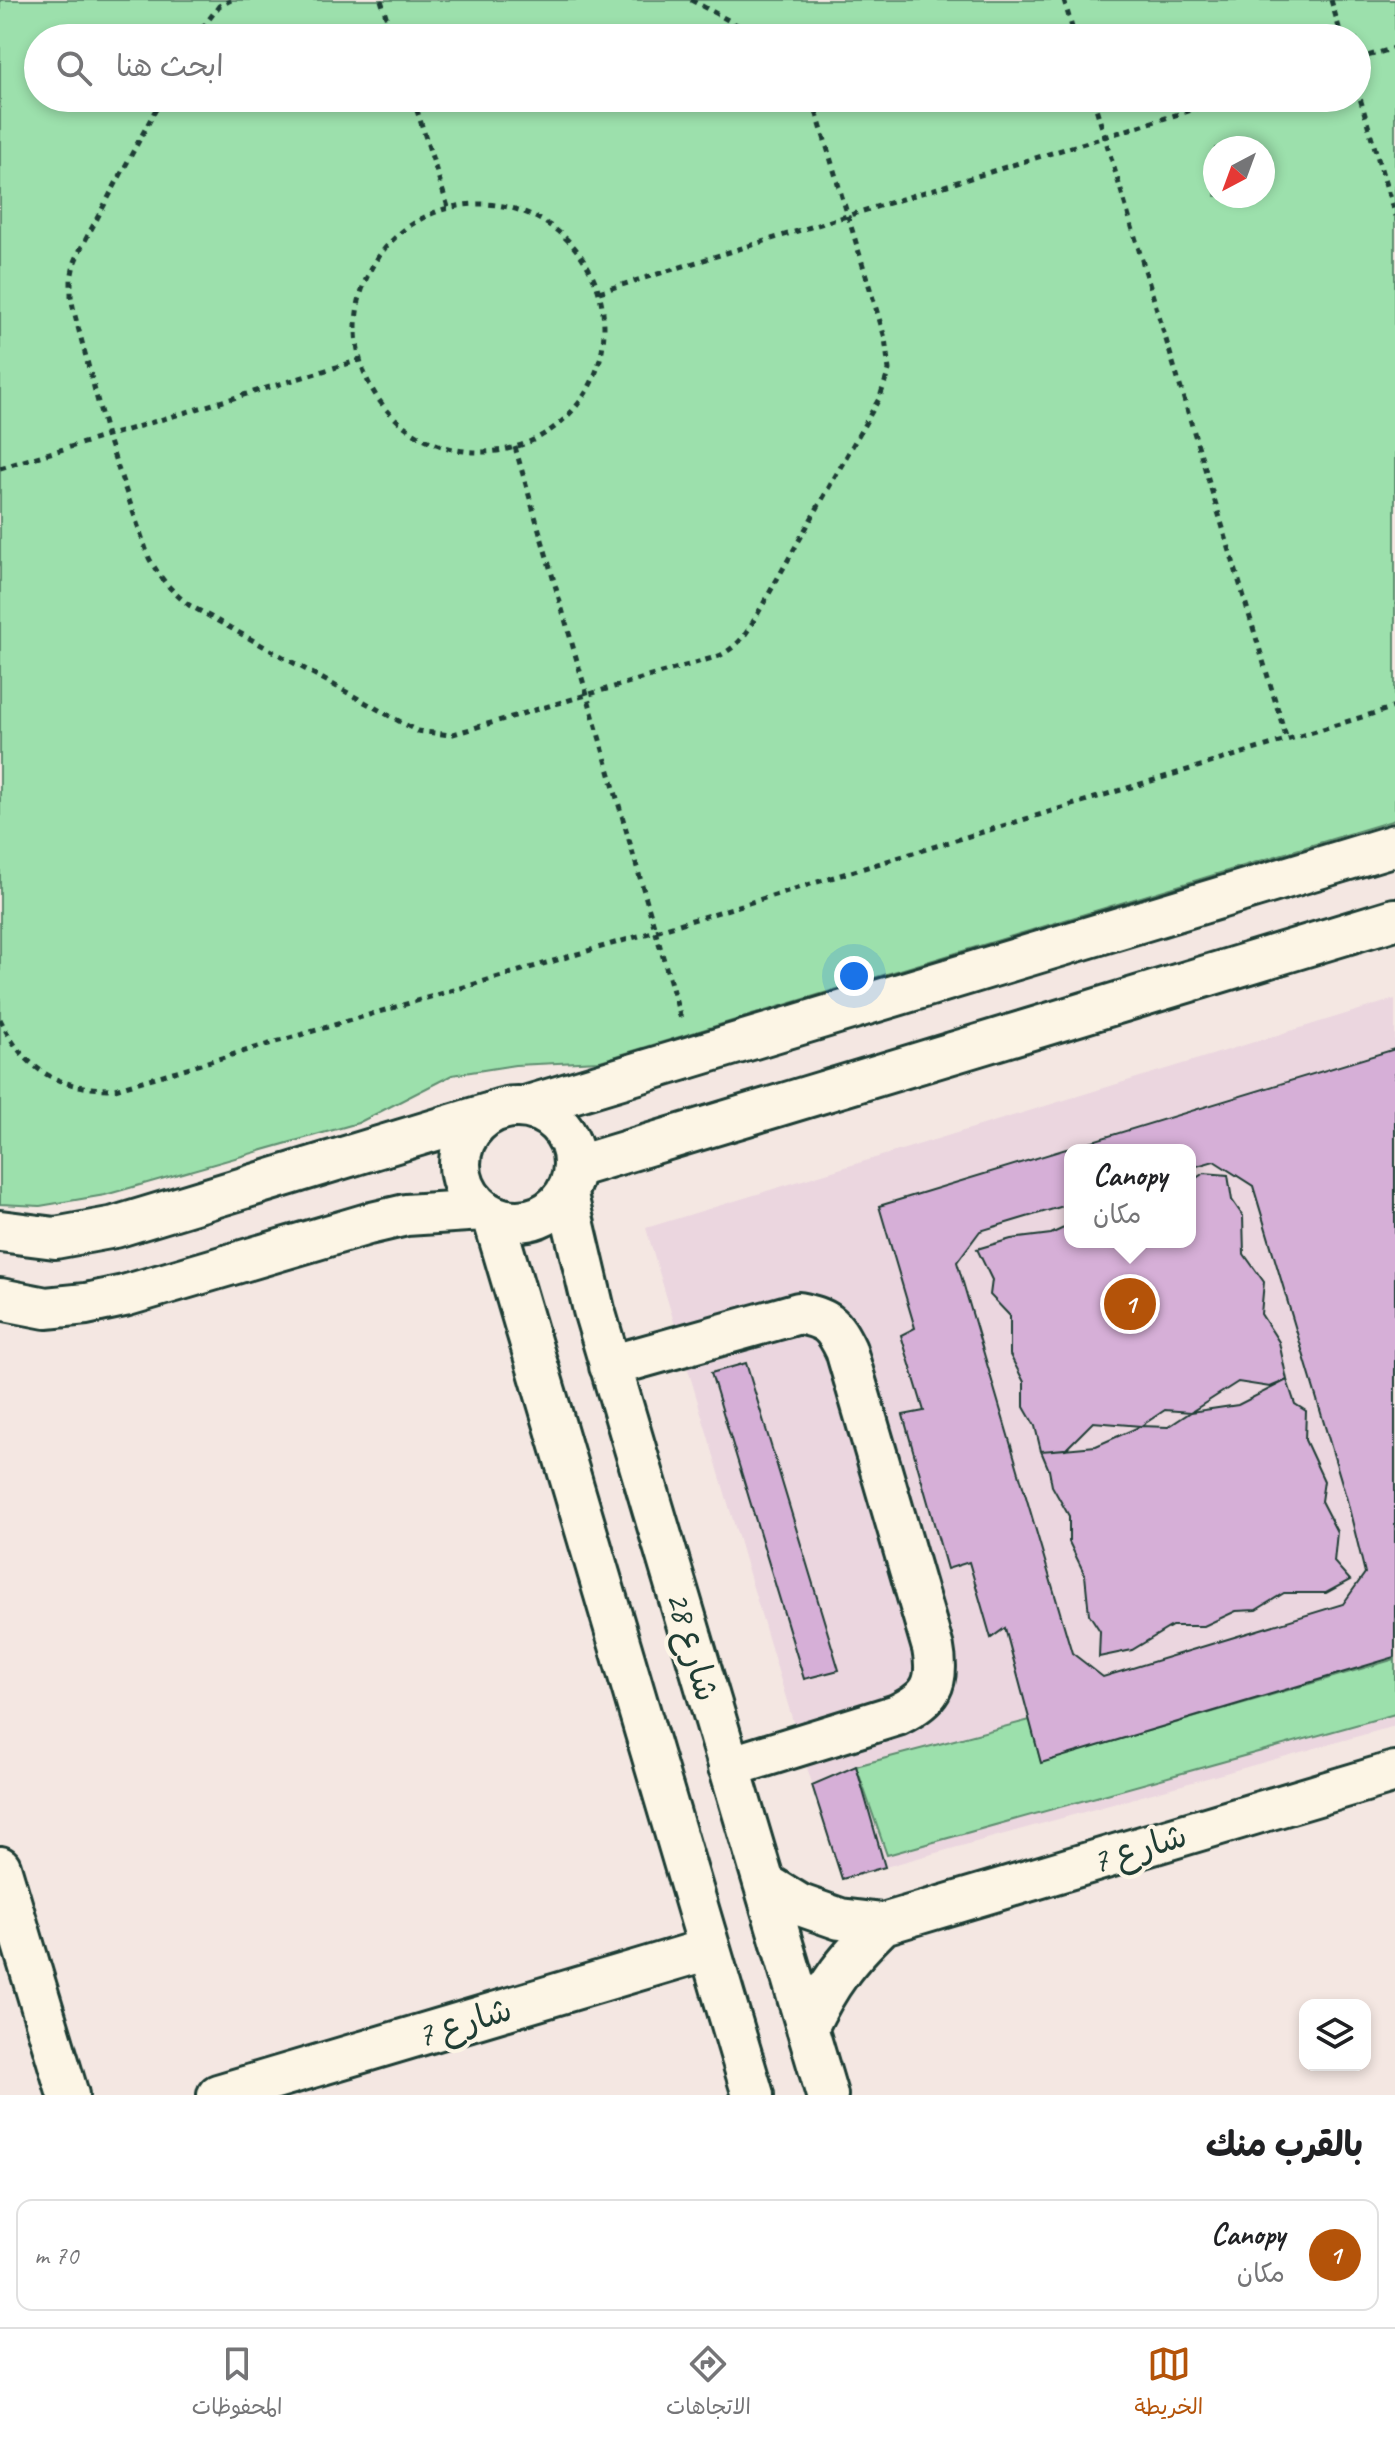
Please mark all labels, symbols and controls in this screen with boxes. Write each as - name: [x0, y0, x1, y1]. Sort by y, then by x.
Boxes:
- search box: [24, 24, 1371, 112]
- icon: search: [52, 46, 96, 90]
- text: ابحث هنا: [116, 47, 224, 85]
- north arrow: [1203, 136, 1275, 208]
- your location: [834, 956, 874, 996]
- popup: [1064, 1144, 1196, 1248]
- text: Canopy: [1093, 1156, 1167, 1194]
- text: مكان: [1093, 1198, 1141, 1231]
- pin: 1: [1104, 1274, 1156, 1334]
- street label: شارع 28: [655, 1586, 729, 1707]
- street label: شارع 7: [1086, 1813, 1192, 1885]
- street label: شارع 7: [411, 1987, 517, 2059]
- map controls: [1299, 1999, 1371, 2071]
- button: layers: [1299, 1999, 1371, 2071]
- text: بالقرب منك: [1206, 2123, 1363, 2166]
- text: Canopy: [1211, 2215, 1285, 2253]
- text: 70 m: [34, 2239, 78, 2272]
- text: 1: [1329, 2239, 1341, 2272]
- text: مكان: [1237, 2257, 1285, 2290]
- tab: المحفوظات: [192, 2342, 282, 2426]
- tab: الاتجاهات: [666, 2342, 751, 2426]
- tab: الخريطة: [1135, 2342, 1203, 2426]

